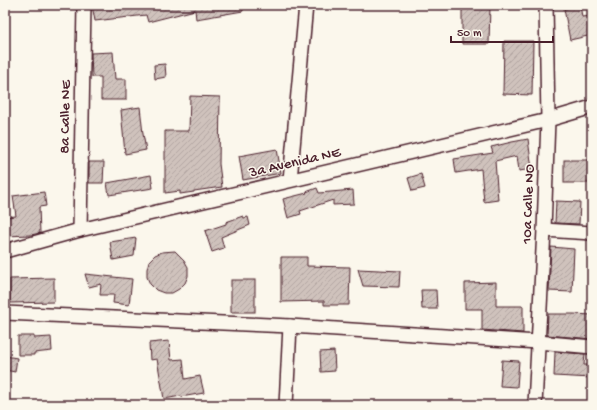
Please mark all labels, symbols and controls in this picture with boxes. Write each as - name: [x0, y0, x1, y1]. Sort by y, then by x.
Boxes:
- scale bar: [451, 18, 553, 44]
- text: 50 m: [457, 27, 482, 41]
- street label: 8a Calle NE: [56, 79, 76, 154]
- street label: 3a Avenida NE: [247, 144, 343, 182]
- street label: 10a Calle NO: [519, 164, 539, 245]

